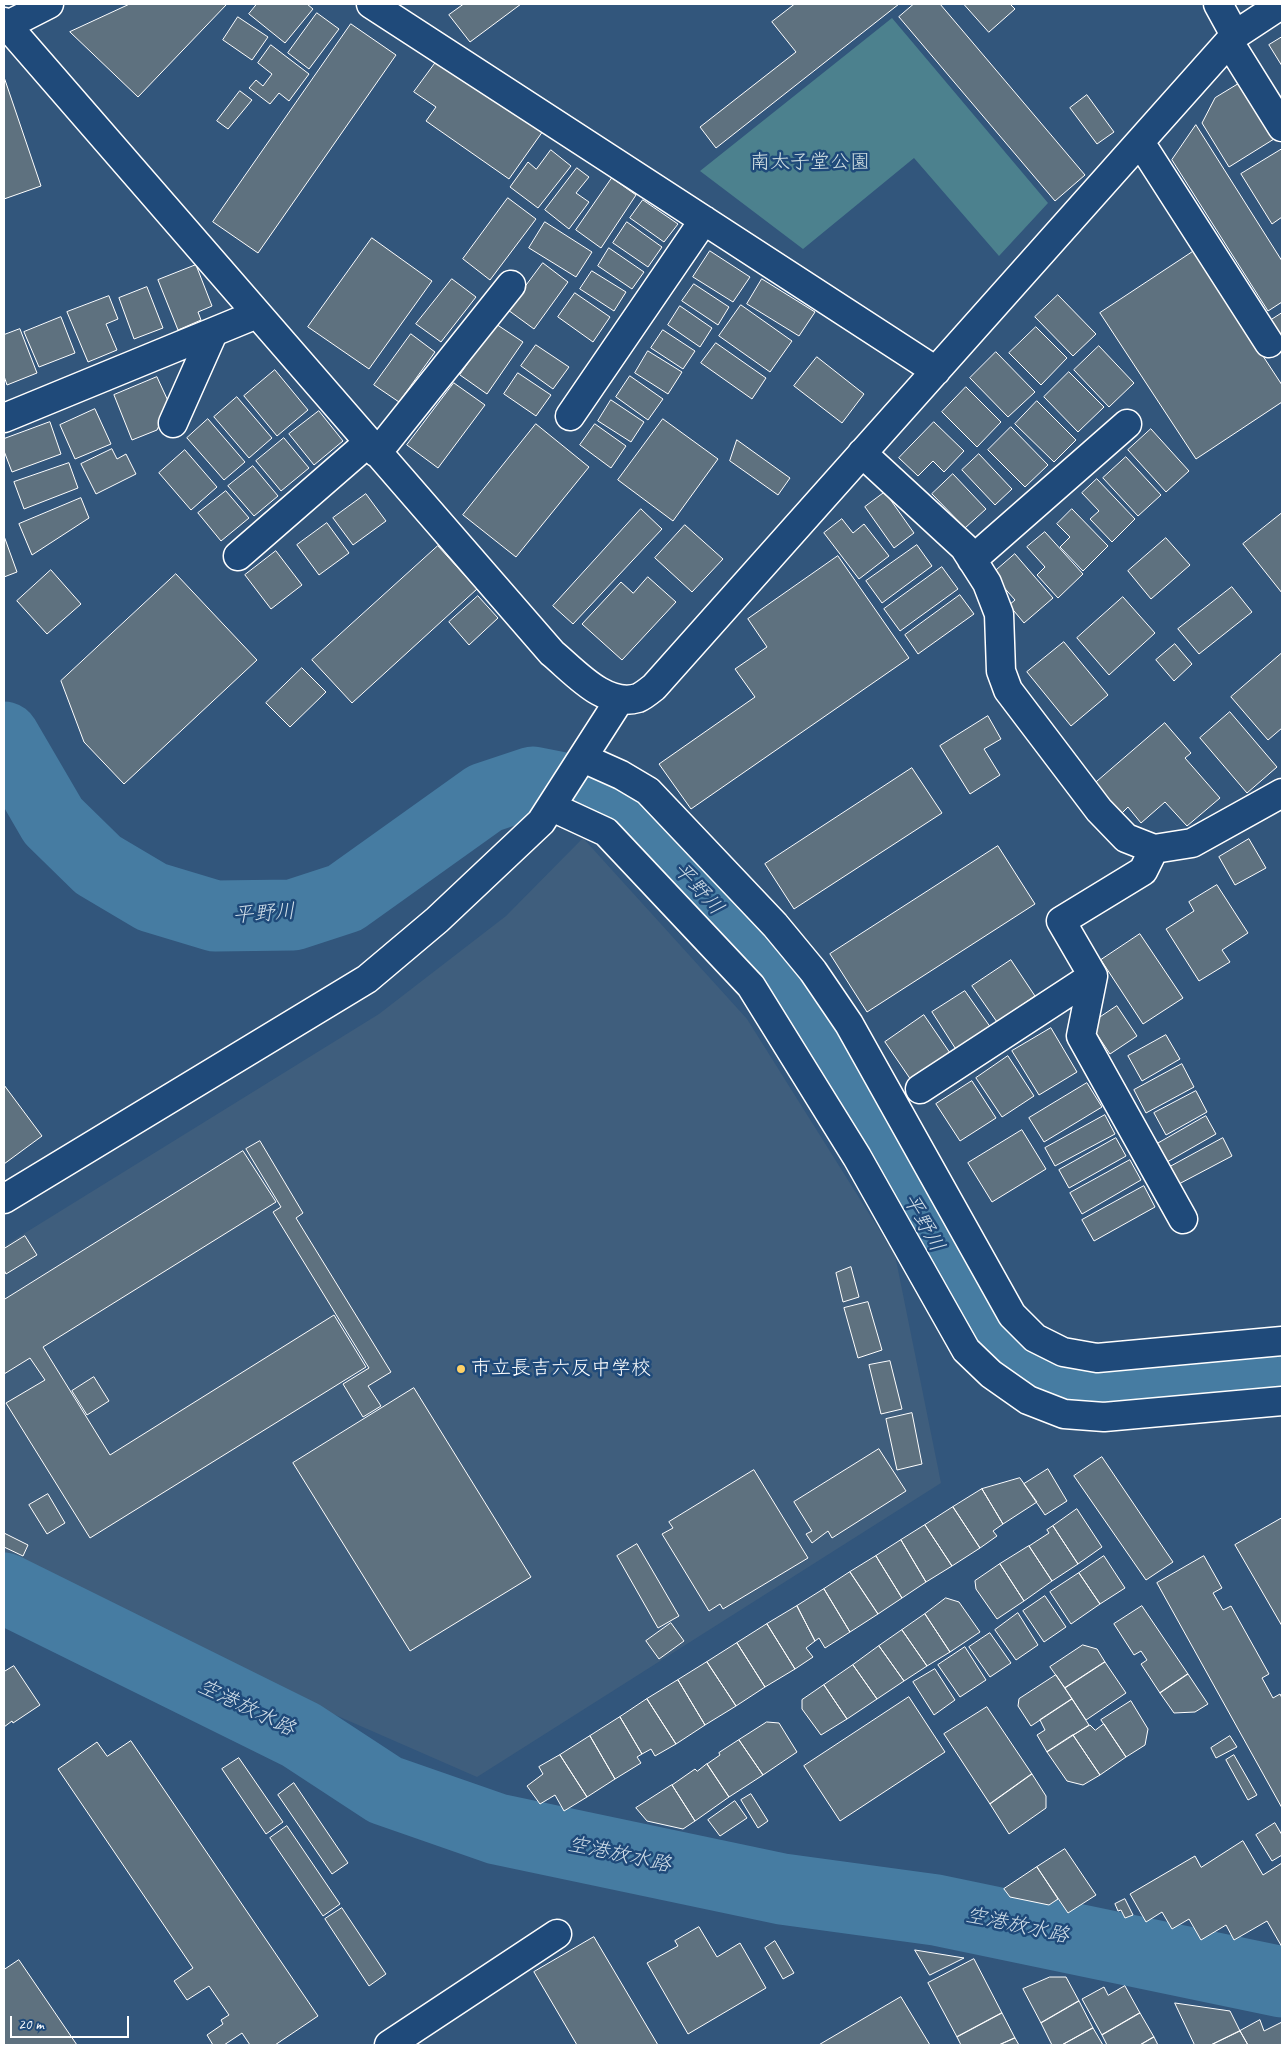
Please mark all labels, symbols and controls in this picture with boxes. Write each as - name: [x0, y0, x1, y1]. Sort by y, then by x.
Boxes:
- park label: 南太子堂公園: [750, 151, 870, 175]
- water label: 平野川: [668, 857, 728, 921]
- water label: 平野川: [232, 899, 296, 929]
- water label: 平野川: [897, 1189, 949, 1257]
- place label: 市立長吉六反中学校: [471, 1357, 651, 1381]
- marker: 市立長吉六反中学校: [455, 1363, 467, 1375]
- water label: 空港放水路: [193, 1674, 299, 1742]
- water label: 空港放水路: [565, 1832, 673, 1878]
- water label: 空港放水路: [963, 1903, 1071, 1949]
- scale bar: [12, 2006, 131, 2038]
- text: 20 m: [18, 2015, 44, 2034]

